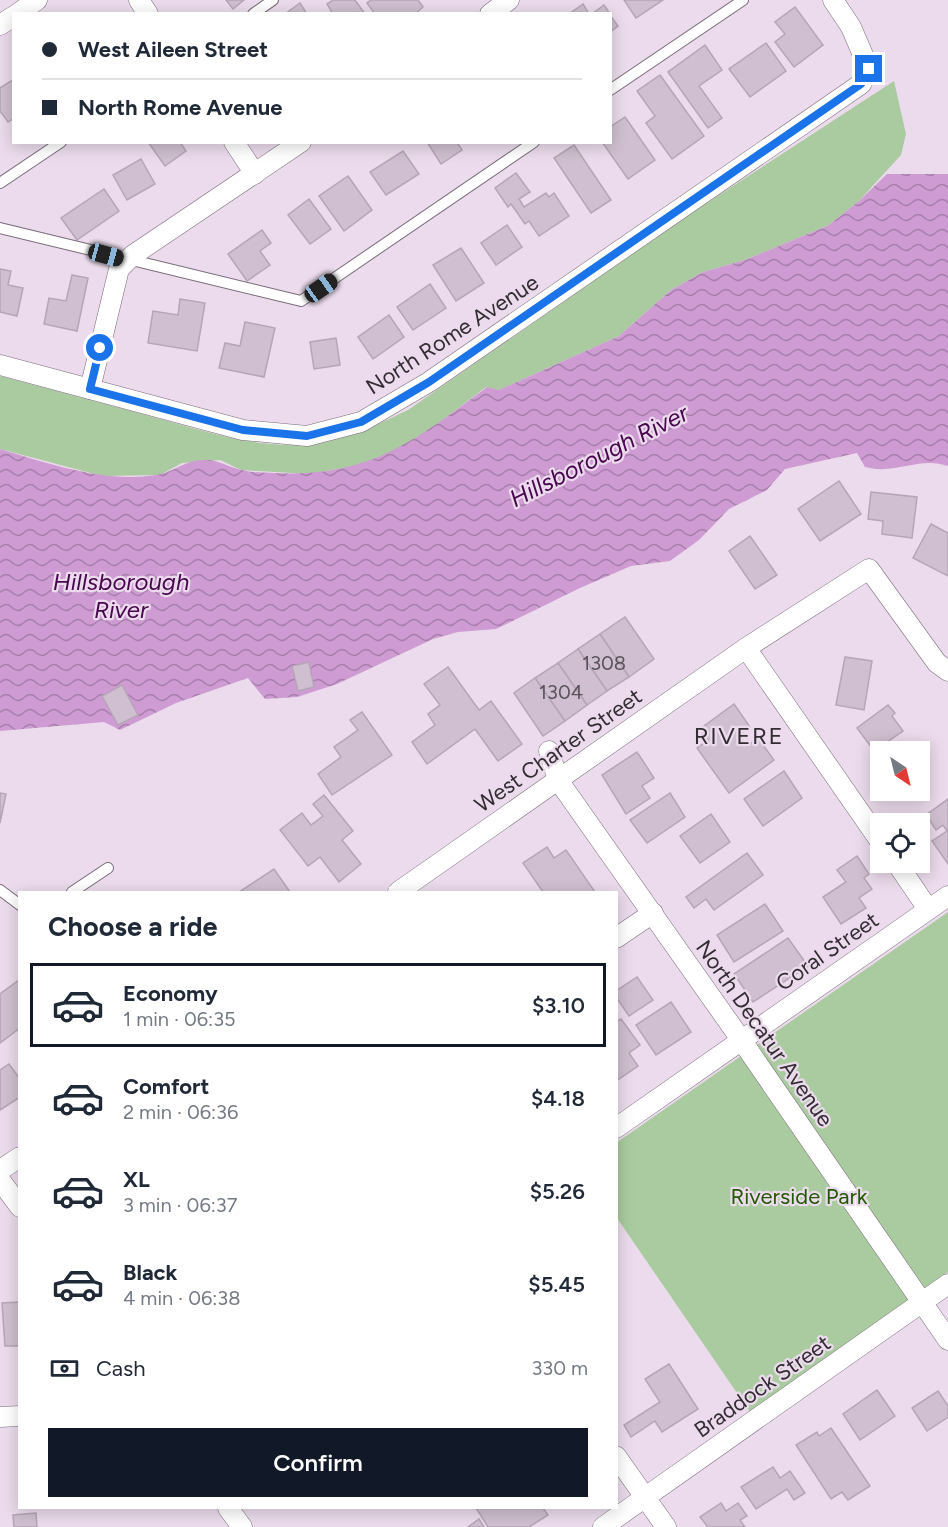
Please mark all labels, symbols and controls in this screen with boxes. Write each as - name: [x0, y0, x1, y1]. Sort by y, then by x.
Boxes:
- text: West Aileen Street: [78, 36, 268, 63]
- route end: [855, 55, 882, 82]
- text: North Rome Avenue: [78, 94, 282, 121]
- car: [86, 242, 126, 268]
- street label: North Rome Avenue: [361, 269, 544, 400]
- car: [301, 270, 341, 306]
- route start: [86, 334, 113, 361]
- water label: Hillsborough River: [505, 398, 694, 513]
- water label: Hillsborough River: [53, 567, 189, 624]
- house number: 1308: [582, 651, 626, 675]
- house number: 1304: [539, 680, 583, 704]
- street label: West Charter Street: [470, 683, 647, 818]
- district label: RIVERE: [694, 721, 784, 750]
- north arrow: [870, 741, 930, 801]
- map controls: [870, 741, 930, 873]
- button: locate: [870, 813, 930, 873]
- street label: Coral Street: [771, 906, 884, 997]
- text: Choose a ride: [48, 910, 217, 943]
- street label: North Decatur Avenue: [690, 935, 839, 1132]
- icon: car: [51, 978, 105, 1032]
- text: Economy: [123, 980, 218, 1007]
- text: $3.10: [532, 992, 585, 1019]
- text: 1 min · 06:35: [123, 1007, 236, 1031]
- icon: car: [51, 1071, 105, 1125]
- text: Comfort: [123, 1073, 209, 1100]
- text: $4.18: [531, 1085, 585, 1112]
- text: 2 min · 06:36: [123, 1100, 238, 1124]
- icon: car: [51, 1164, 105, 1218]
- text: XL: [123, 1166, 150, 1193]
- text: $5.26: [530, 1178, 585, 1205]
- park label: Riverside Park: [730, 1183, 868, 1210]
- text: 3 min · 06:37: [123, 1193, 237, 1217]
- icon: car: [51, 1257, 105, 1311]
- text: Black: [123, 1259, 177, 1286]
- text: $5.45: [528, 1271, 585, 1298]
- text: 4 min · 06:38: [123, 1286, 241, 1310]
- street label: Braddock Street: [689, 1329, 836, 1443]
- icon: cash: [48, 1352, 81, 1385]
- text: Cash: [96, 1355, 146, 1382]
- text: 330 m: [531, 1356, 588, 1380]
- button: Confirm: [48, 1428, 588, 1497]

